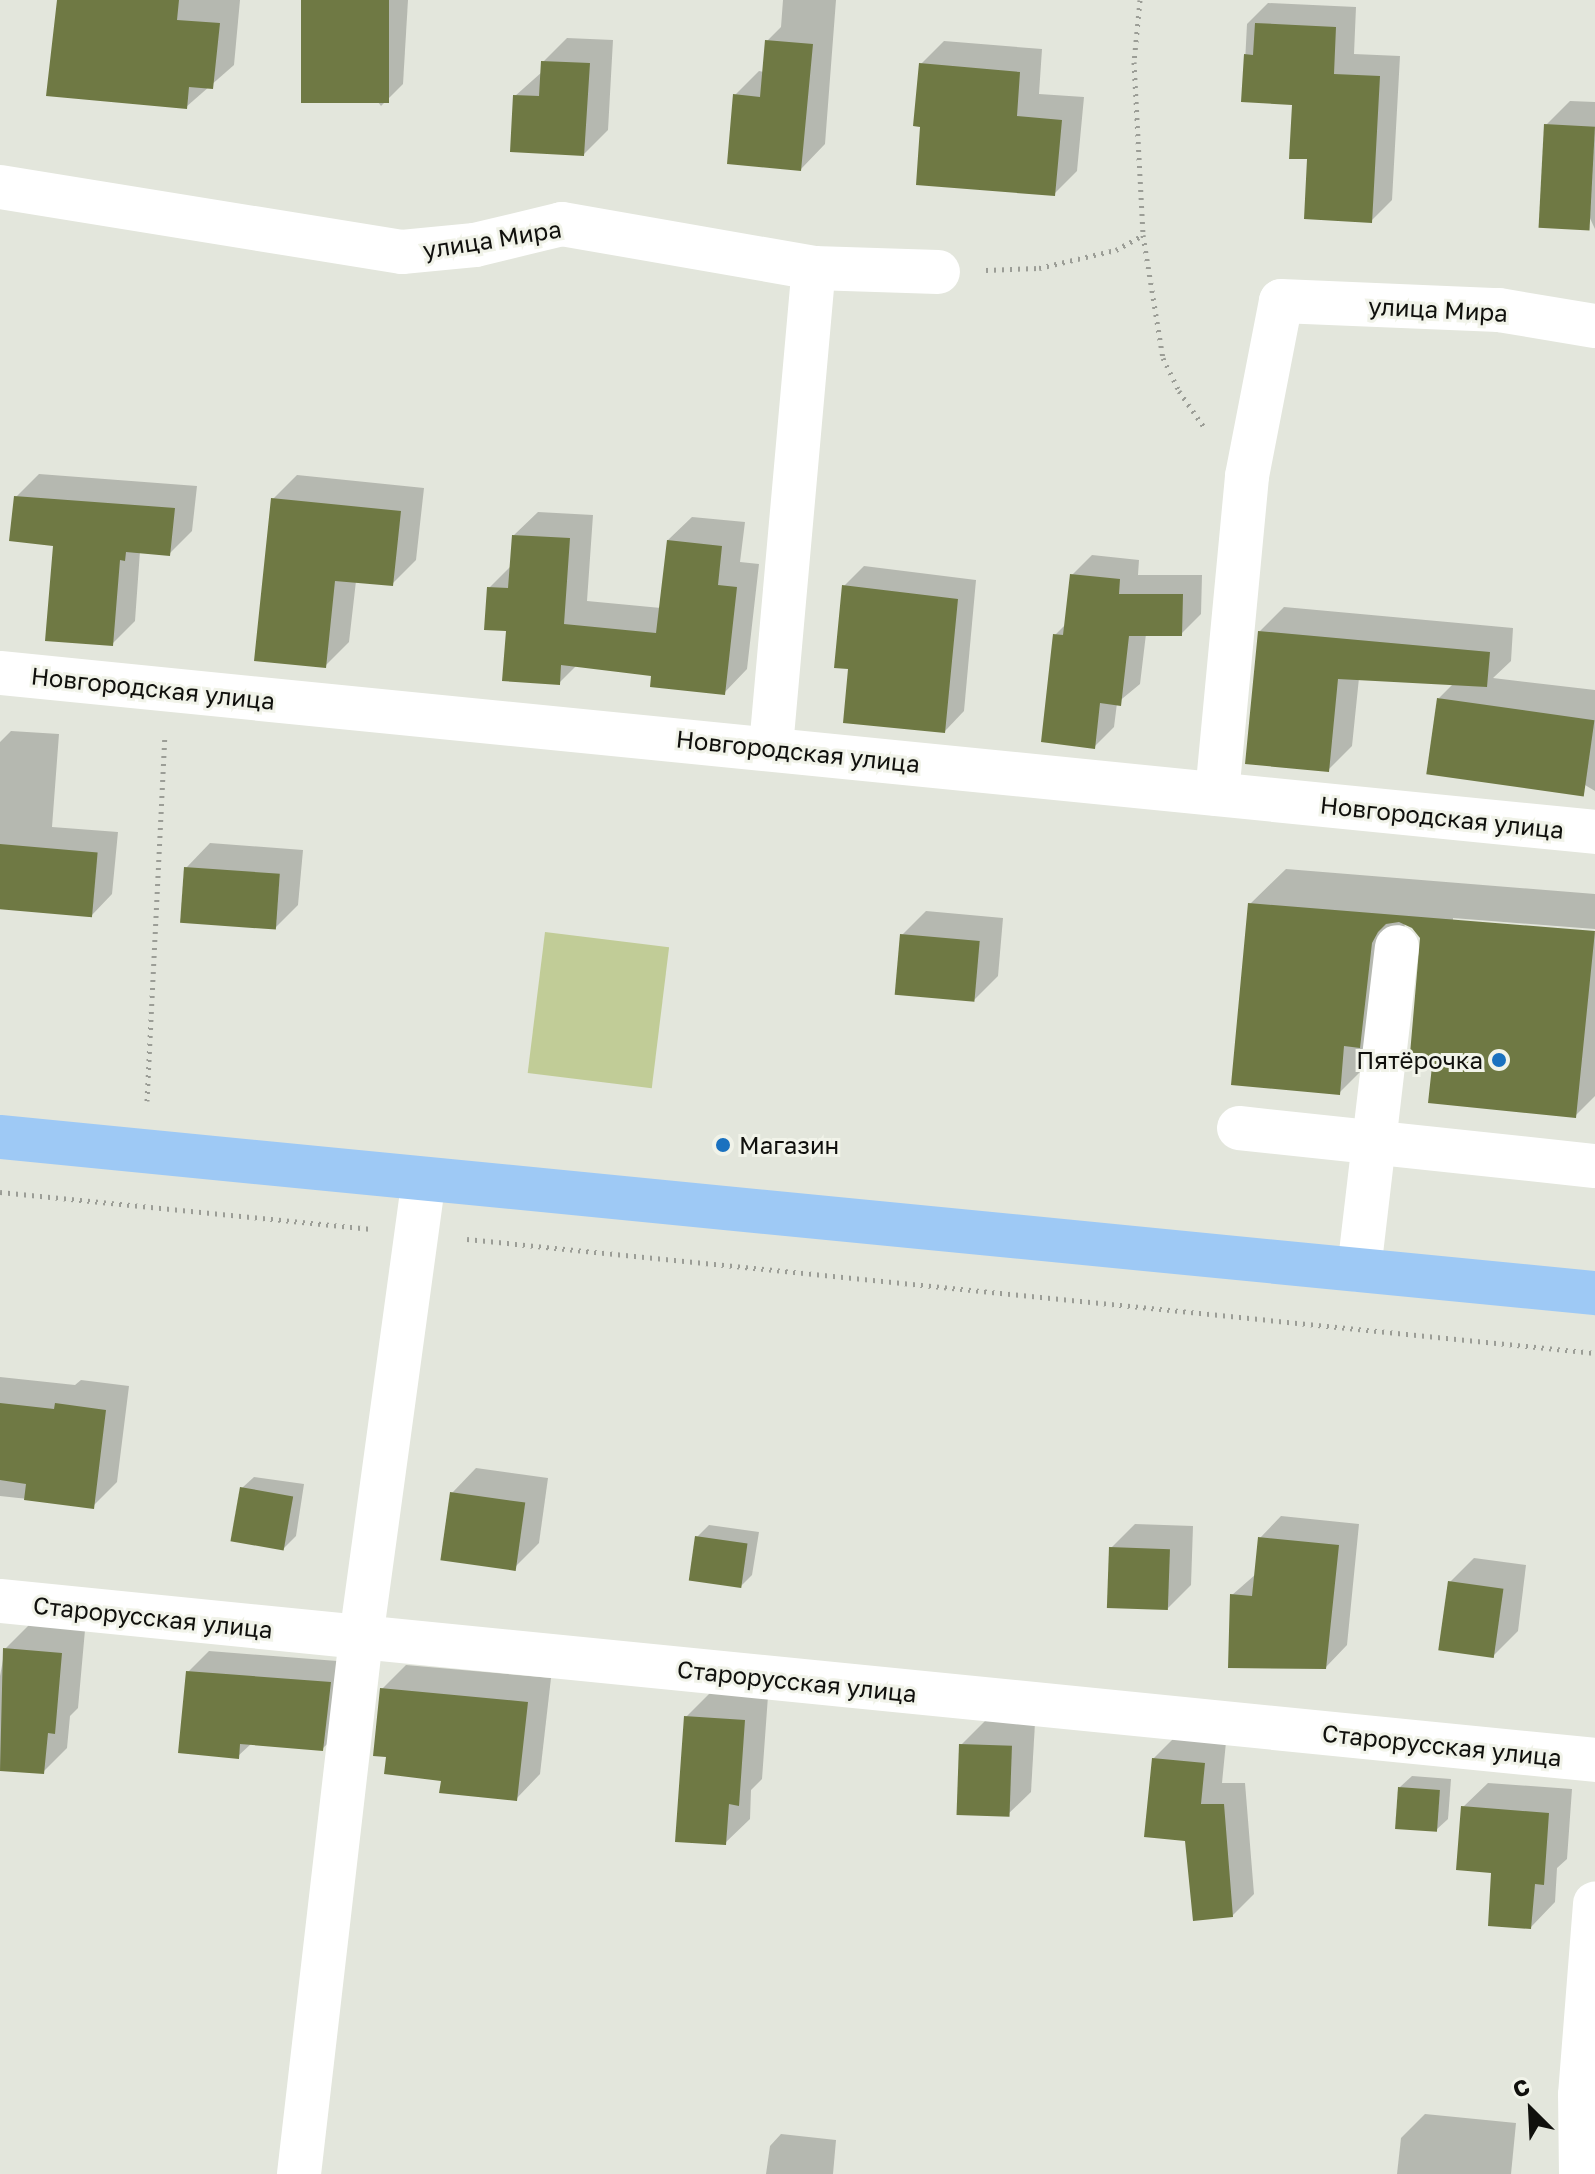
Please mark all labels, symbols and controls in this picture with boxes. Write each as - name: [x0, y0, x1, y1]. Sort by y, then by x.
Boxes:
- street label: улица Мира: [421, 214, 563, 264]
- street label: улица Мира: [1367, 291, 1509, 327]
- street label: Новгородская улица: [30, 661, 276, 715]
- street label: Новгородская улица: [675, 724, 921, 778]
- street label: Новгородская улица: [1319, 790, 1565, 844]
- place label: Пятёрочка: [1356, 1046, 1483, 1074]
- marker: Пятёрочка: [1490, 1051, 1508, 1069]
- place label: Магазин: [739, 1131, 839, 1159]
- marker: Магазин: [714, 1136, 732, 1154]
- street label: Старорусская улица: [32, 1590, 274, 1644]
- street label: Старорусская улица: [676, 1654, 918, 1708]
- street label: Старорусская улица: [1321, 1718, 1563, 1772]
- north arrow: [1491, 2070, 1571, 2150]
- text: С: [1508, 2072, 1534, 2103]

